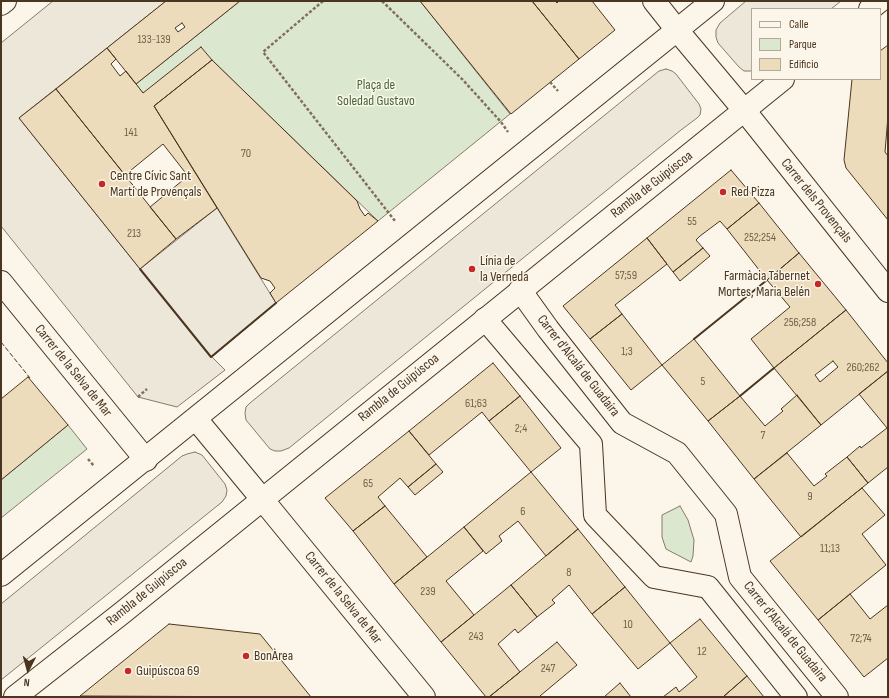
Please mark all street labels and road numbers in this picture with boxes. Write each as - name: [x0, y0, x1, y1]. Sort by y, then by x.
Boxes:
- street label: Rambla de Guipúscoa: [608, 148, 696, 222]
- street label: Carrer dels Provençals: [777, 155, 855, 247]
- street label: Carrer d'Alcalá de Guadaira: [533, 312, 623, 420]
- street label: Carrer de la Selva de Mar: [31, 321, 115, 421]
- street label: Rambla de Guipúscoa: [355, 350, 443, 426]
- street label: Carrer de la Selva de Mar: [301, 548, 385, 648]
- street label: Rambla de Guipúscoa: [103, 554, 191, 630]
- street label: Carrer d'Alcalá de Guadaira: [739, 578, 831, 686]

